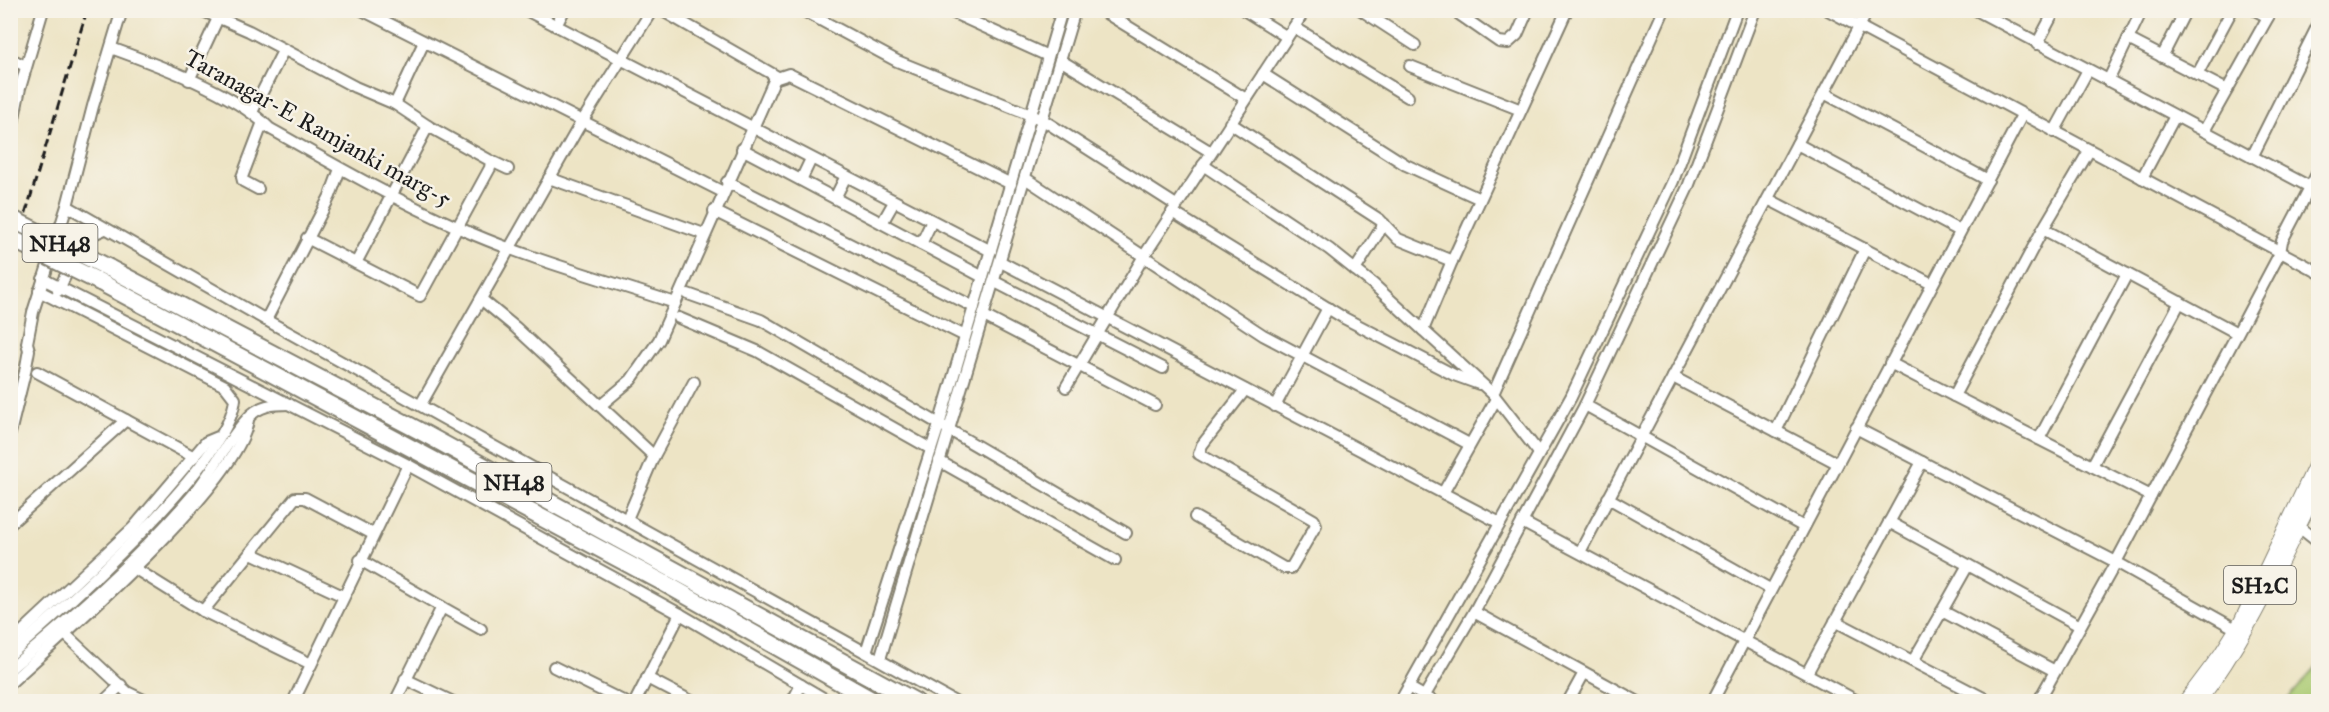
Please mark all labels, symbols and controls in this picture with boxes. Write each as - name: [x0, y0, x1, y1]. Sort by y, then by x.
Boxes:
- street label: Taranagar-E Ramjanki marg-5: [179, 42, 457, 214]
- road number: NH48: [22, 224, 98, 262]
- road number: NH48: [476, 463, 552, 501]
- road number: SH2C: [2224, 566, 2296, 604]

